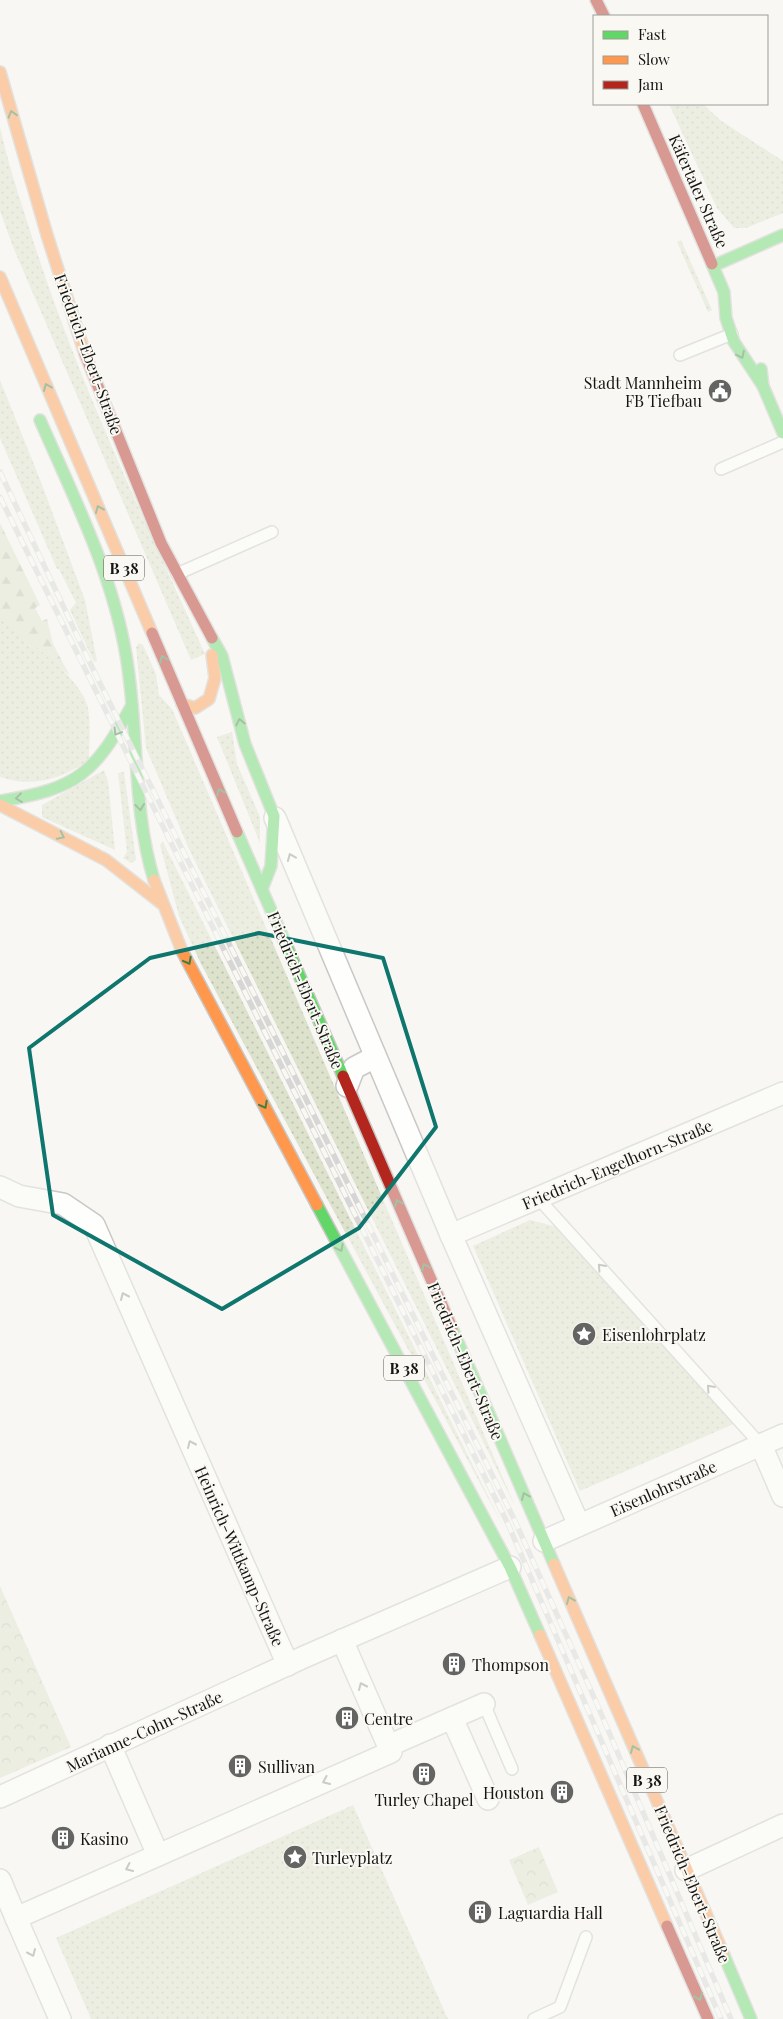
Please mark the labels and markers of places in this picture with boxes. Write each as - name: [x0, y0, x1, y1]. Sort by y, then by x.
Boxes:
- place label: Stadt Mannheim FB Tiefbau: [584, 372, 702, 411]
- public building icon: Stadt Mannheim FB Tiefbau: [707, 378, 733, 404]
- place icon: Eisenlohrplatz: [571, 1321, 597, 1347]
- place label: Eisenlohrplatz: [602, 1324, 706, 1345]
- building icon: Thompson: [441, 1651, 467, 1677]
- place label: Thompson: [472, 1654, 549, 1675]
- building icon: Centre: [334, 1705, 360, 1731]
- place label: Centre: [364, 1708, 413, 1729]
- building icon: Sullivan: [227, 1753, 253, 1779]
- place label: Sullivan: [258, 1756, 315, 1777]
- building icon: Turley Chapel: [411, 1761, 437, 1787]
- building icon: Houston: [549, 1779, 575, 1805]
- place label: Houston: [483, 1782, 544, 1803]
- place label: Turley Chapel: [374, 1789, 474, 1810]
- building icon: Kasino: [50, 1825, 76, 1851]
- place label: Kasino: [80, 1828, 129, 1849]
- place icon: Turleyplatz: [282, 1844, 308, 1870]
- place label: Turleyplatz: [312, 1847, 393, 1868]
- building icon: Laguardia Hall: [467, 1899, 493, 1925]
- place label: Laguardia Hall: [498, 1902, 603, 1923]

